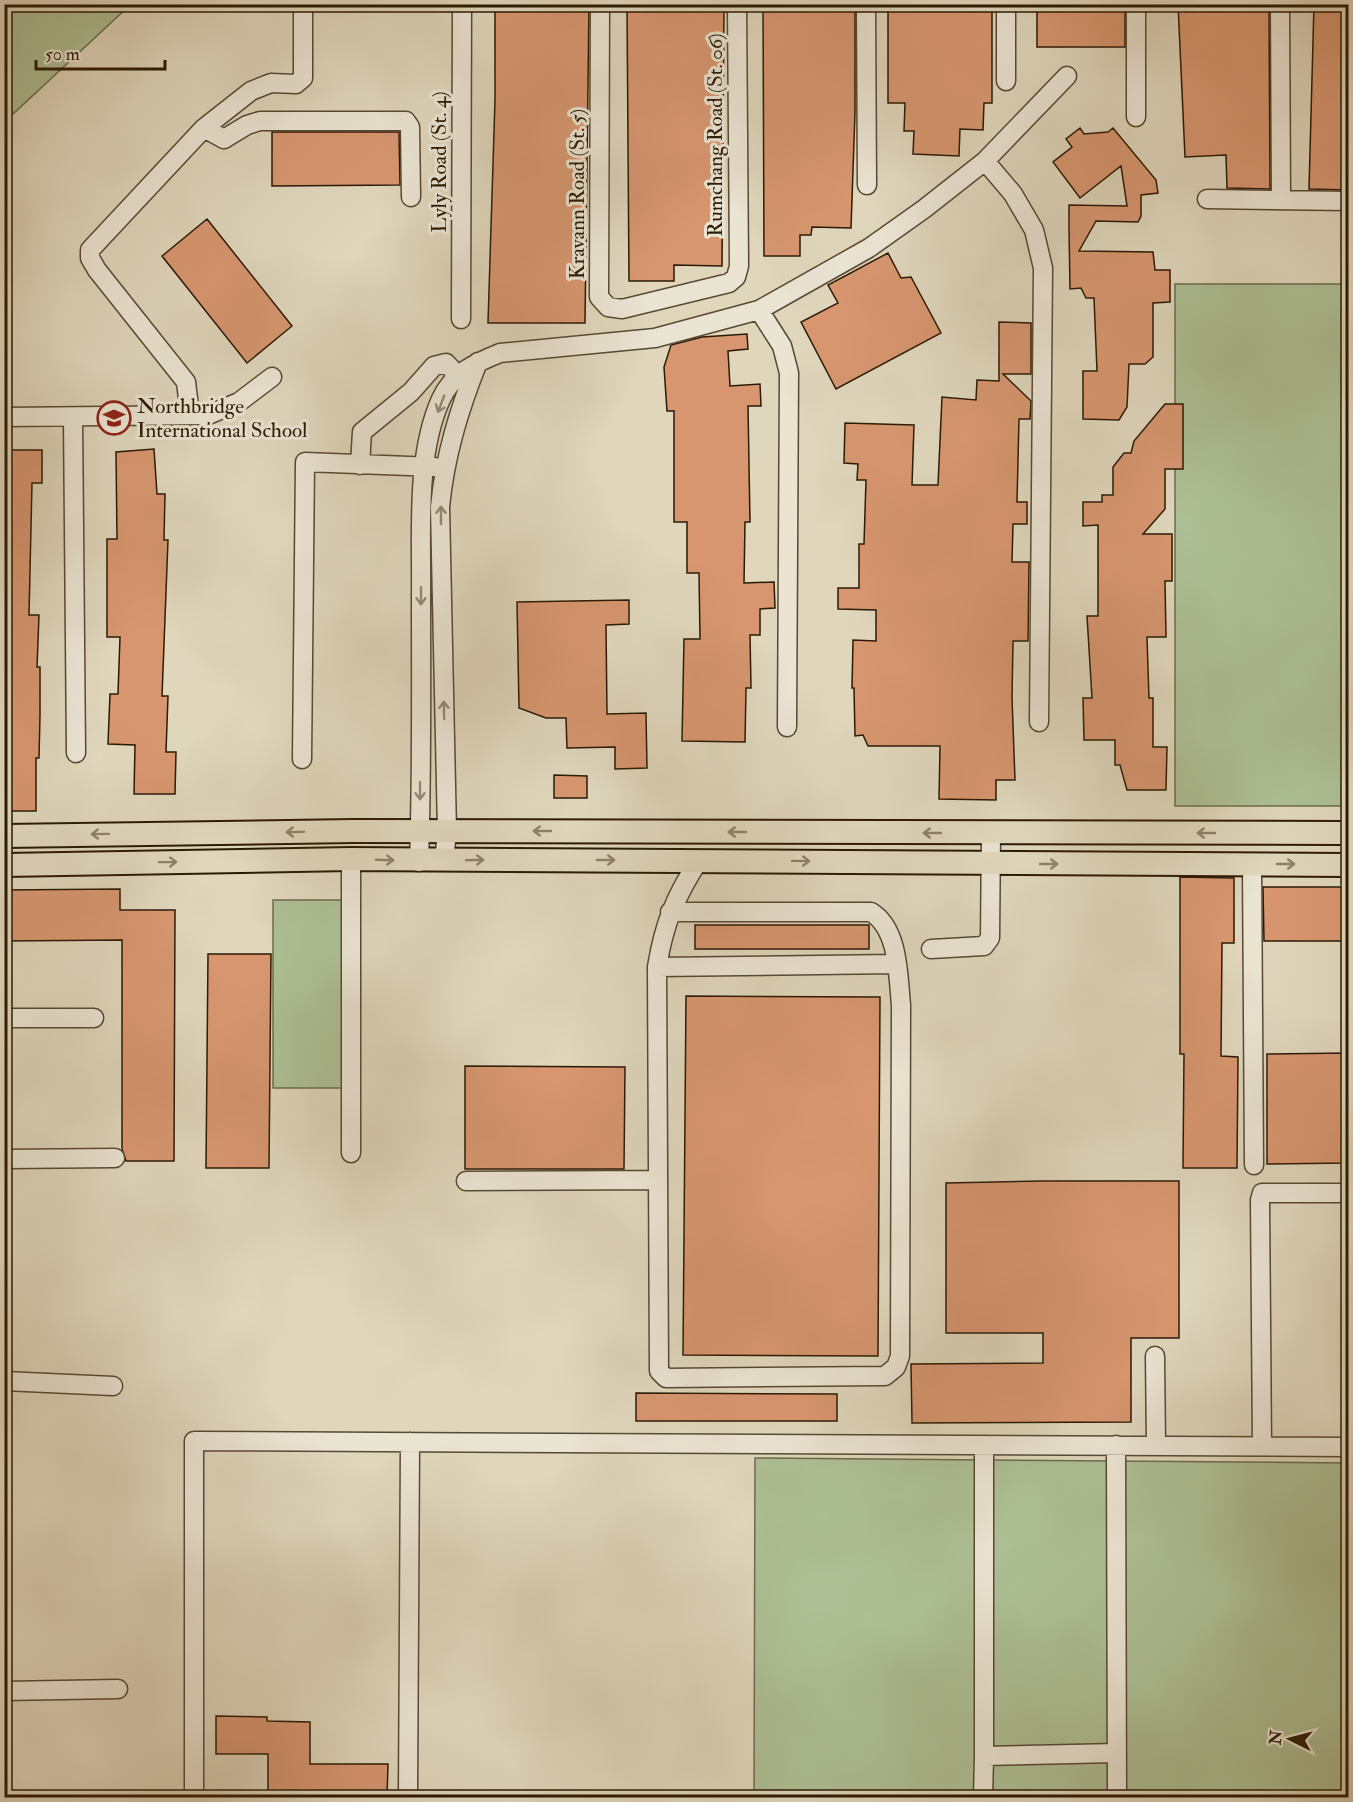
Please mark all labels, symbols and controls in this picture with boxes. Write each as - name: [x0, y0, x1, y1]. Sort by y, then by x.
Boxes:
- scale bar: [36, 33, 165, 71]
- street label: Rumchang Road (St. 06): [702, 33, 729, 237]
- text: 50 m: [45, 43, 80, 66]
- street label: Lyly Road (St. 4): [426, 91, 453, 233]
- street label: Kravann Road (St. 5): [564, 109, 591, 279]
- place label: Northbridge International School: [137, 393, 308, 444]
- one-way arrow: [434, 394, 445, 412]
- school or university icon: Northbridge International School: [96, 400, 132, 436]
- one-way arrow: [435, 506, 446, 526]
- one-way arrow: [416, 586, 427, 606]
- one-way arrow: [439, 701, 450, 721]
- one-way arrow: [415, 781, 426, 801]
- one-way arrow: [533, 825, 553, 837]
- one-way arrow: [286, 826, 306, 837]
- one-way arrow: [728, 826, 748, 838]
- one-way arrow: [923, 827, 943, 839]
- one-way arrow: [1197, 827, 1217, 839]
- one-way arrow: [91, 828, 111, 840]
- one-way arrow: [596, 854, 616, 866]
- one-way arrow: [375, 855, 395, 866]
- one-way arrow: [465, 855, 485, 866]
- one-way arrow: [791, 856, 811, 867]
- one-way arrow: [157, 857, 177, 868]
- one-way arrow: [1039, 858, 1059, 870]
- one-way arrow: [1276, 859, 1296, 870]
- north arrow: [1260, 1709, 1320, 1769]
- text: N: [1265, 1729, 1287, 1747]

